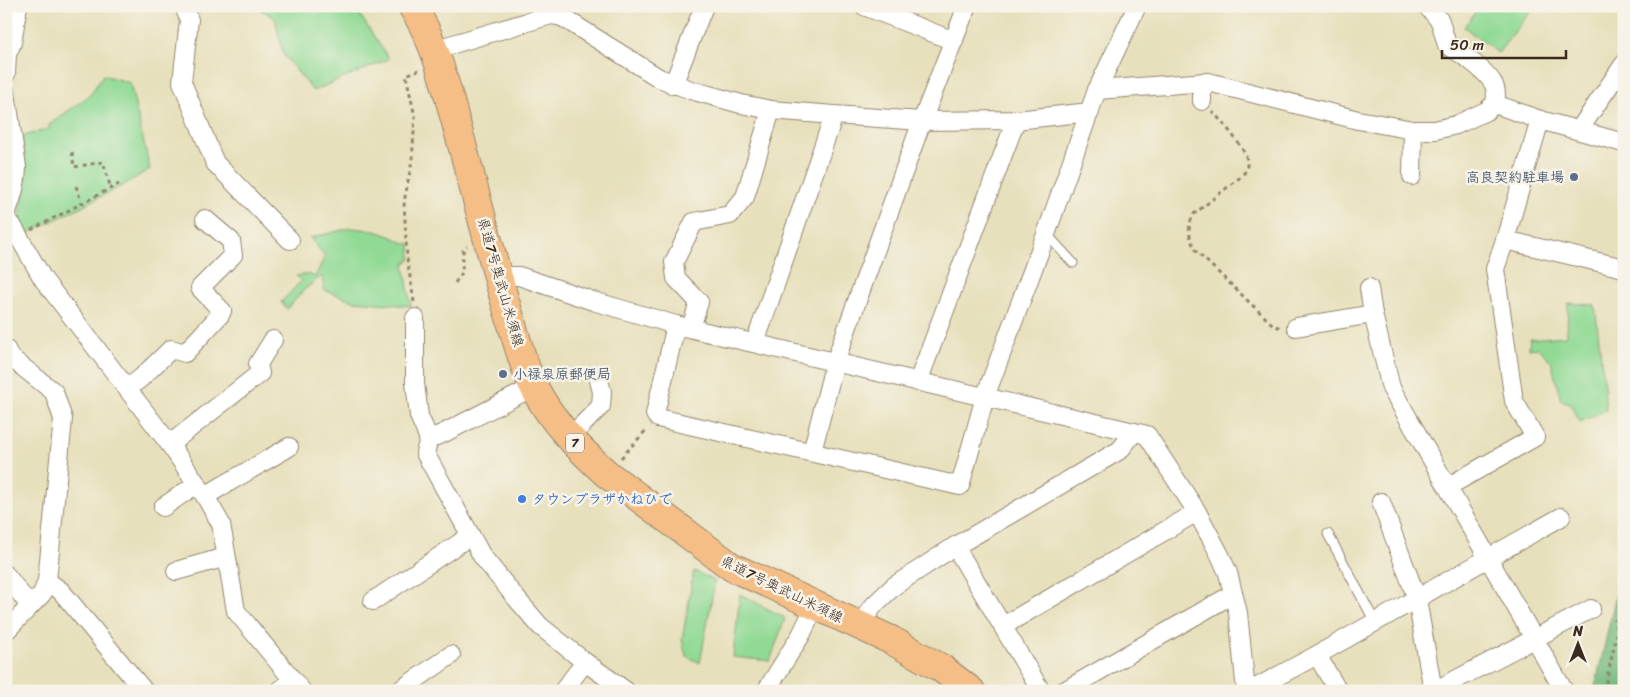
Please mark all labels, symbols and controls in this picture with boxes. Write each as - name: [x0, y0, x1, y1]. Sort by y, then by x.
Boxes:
- scale bar: [1442, 28, 1566, 60]
- text: 50 m: [1450, 32, 1485, 58]
- place label: 高良契約駐車場: [1466, 165, 1564, 190]
- marker: 高良契約駐車場: [1568, 171, 1580, 183]
- street label: 県道7号奥武山米須線: [470, 214, 531, 350]
- place label: 小禄泉原郵便局: [513, 362, 611, 387]
- marker: 小禄泉原郵便局: [497, 368, 509, 380]
- road number: 7: [566, 433, 584, 452]
- place label: タウンプラザかねひで: [532, 487, 672, 512]
- marker: タウンプラザかねひで: [516, 493, 528, 505]
- street label: 県道7号奥武山米須線: [716, 549, 847, 630]
- text: N: [1572, 619, 1583, 644]
- north arrow: [1552, 620, 1602, 670]

